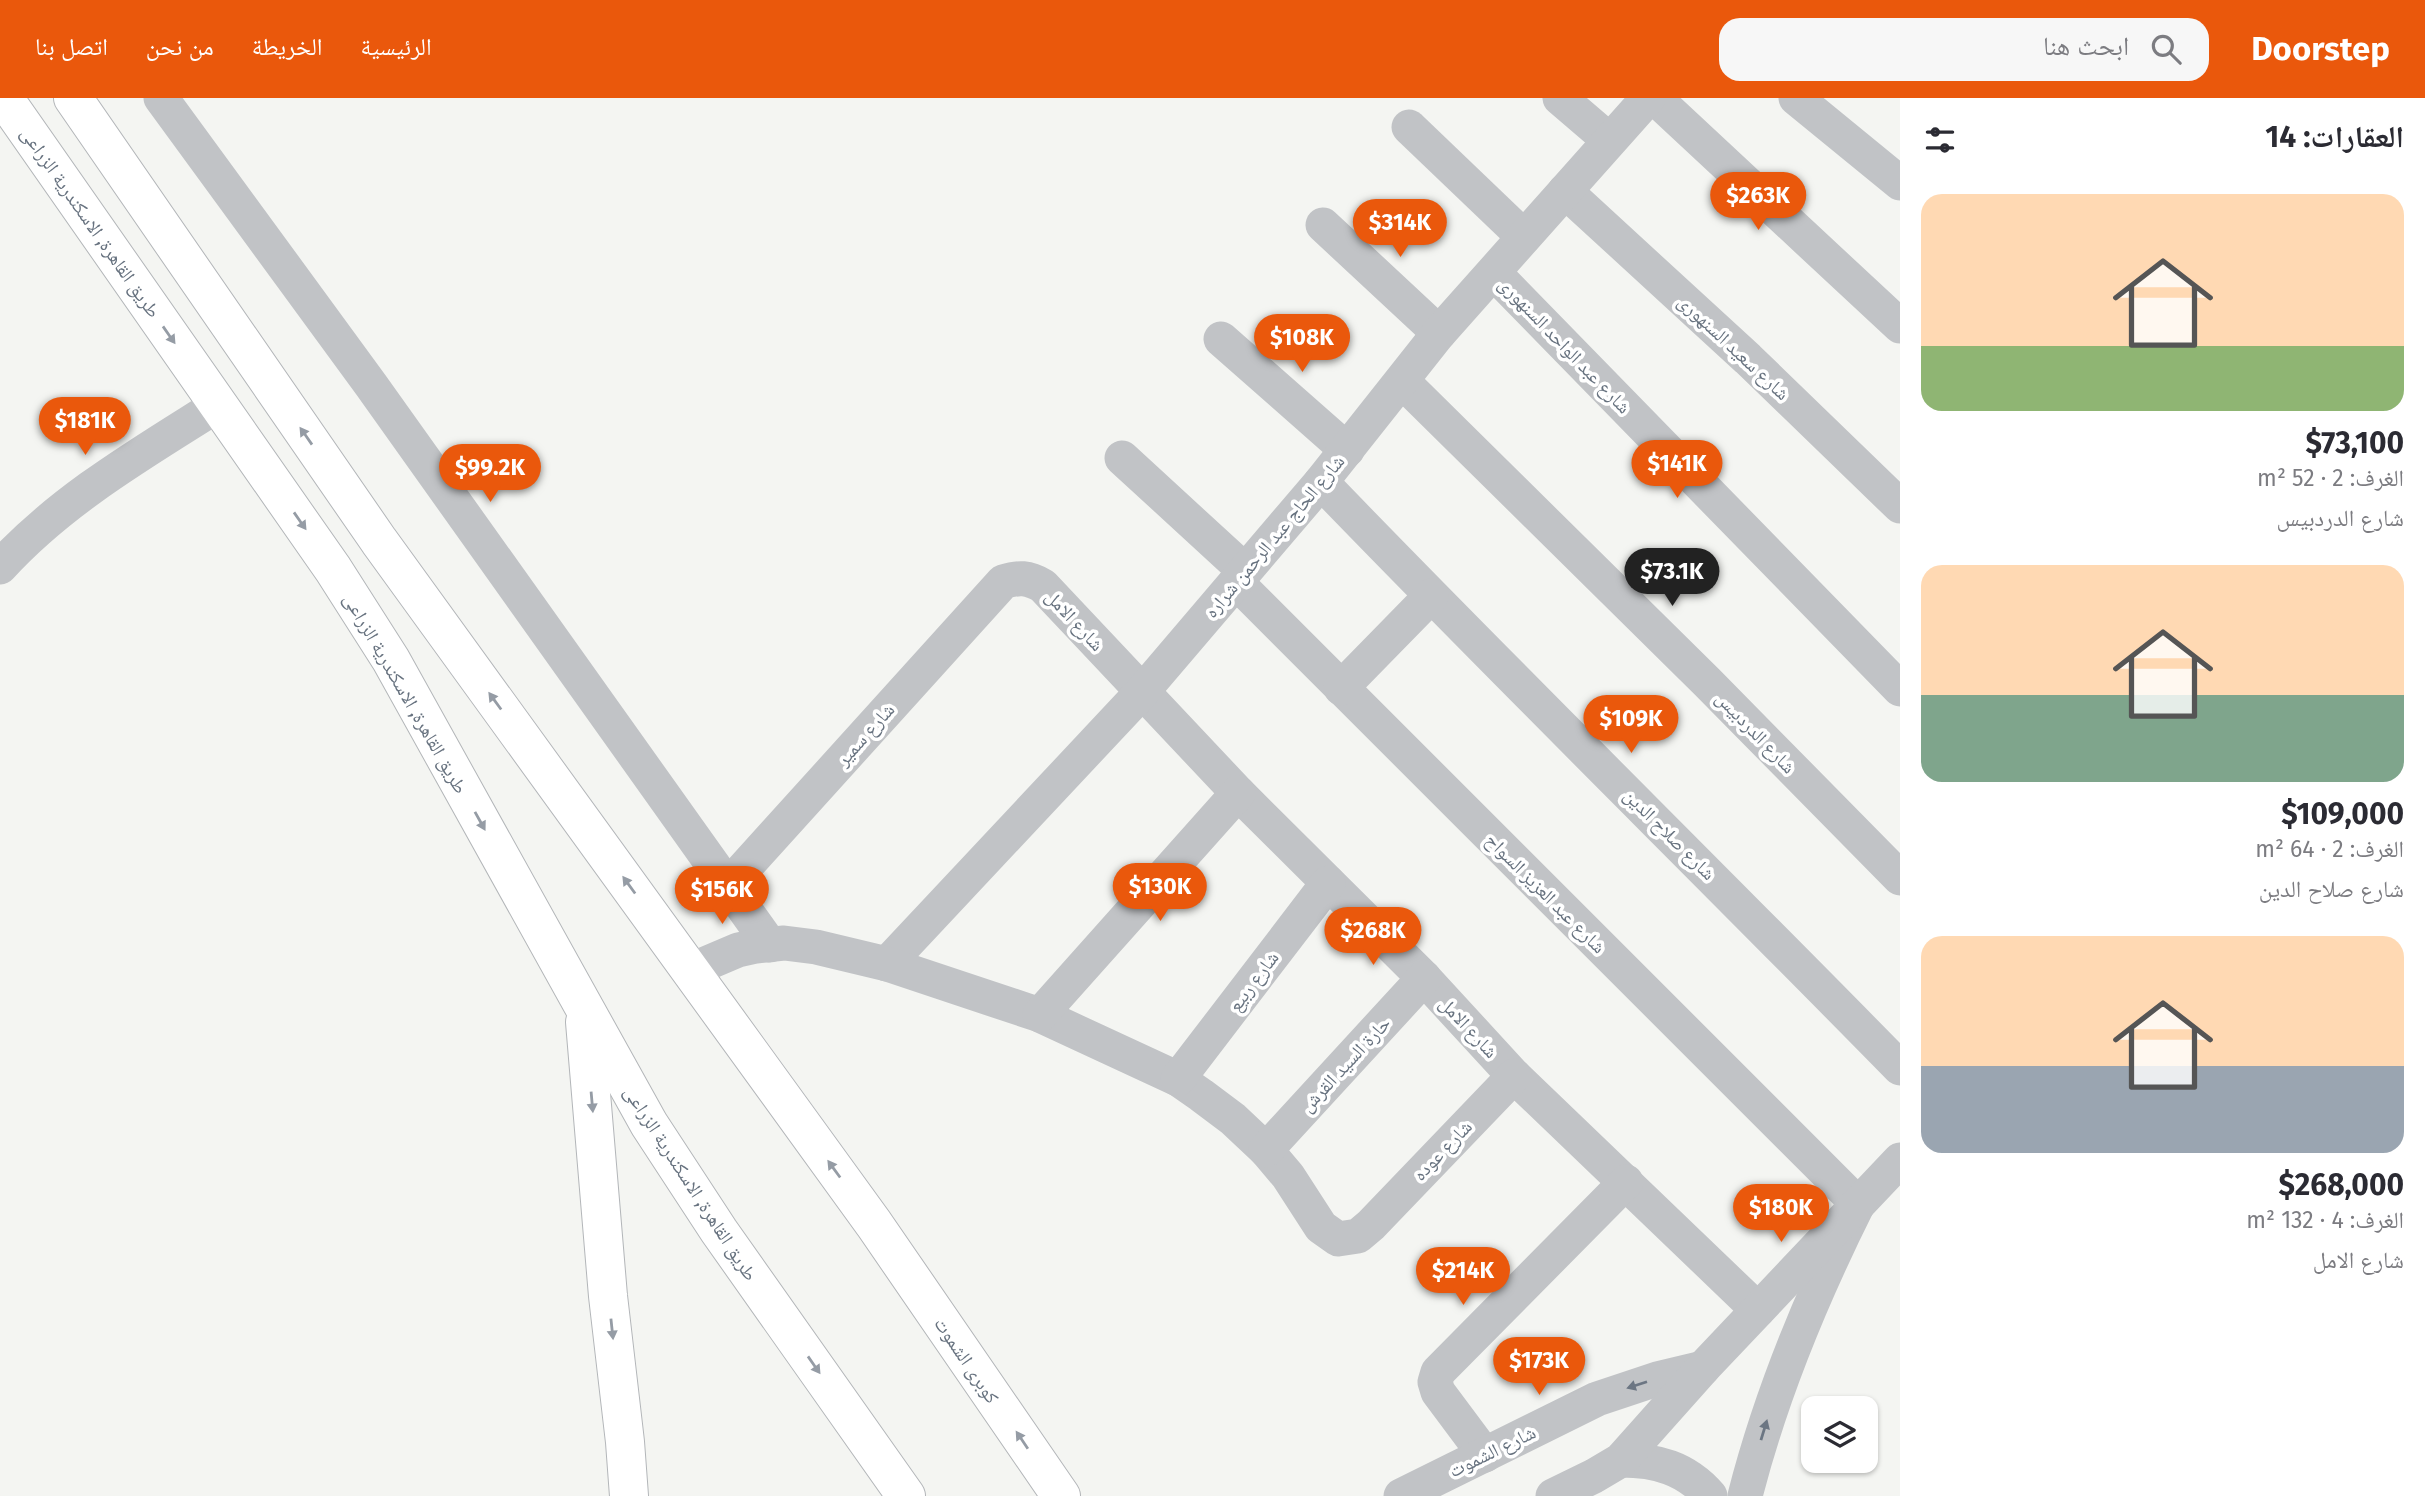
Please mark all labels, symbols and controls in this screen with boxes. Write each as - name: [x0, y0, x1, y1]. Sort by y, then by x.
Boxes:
- search box: [1719, 18, 2209, 81]
- text: Doorstep: [2251, 29, 2390, 69]
- icon: search: [2147, 30, 2185, 68]
- text: ابحث هنا: [2043, 31, 2129, 62]
- text: اتصل بنا: [35, 33, 108, 61]
- text: من نحن: [146, 33, 214, 61]
- text: الخريطة: [252, 33, 322, 61]
- text: الرئيسية: [360, 33, 432, 61]
- text: العقارات: 14: [2265, 119, 2404, 155]
- icon: filters: [1921, 121, 1959, 159]
- street label: طريق القاهرة, الاسكندرية الزراعى: [16, 122, 165, 322]
- pin: $263K: [1709, 172, 1807, 232]
- text: $263K: [1726, 181, 1790, 209]
- pin: $314K: [1351, 200, 1449, 259]
- text: $314K: [1369, 208, 1431, 236]
- icon: home: [2100, 240, 2226, 366]
- street label: شارع عبد الواحد السنهورى: [1494, 272, 1636, 418]
- street label: شارع سعيد السنهورى: [1673, 290, 1794, 405]
- pin: $108K: [1253, 314, 1351, 374]
- text: $108K: [1270, 323, 1334, 351]
- one-way arrow: [162, 326, 176, 344]
- pin: $181K: [36, 398, 134, 457]
- text: $181K: [55, 406, 115, 434]
- text: $73,100: [2305, 425, 2404, 461]
- one-way arrow: [300, 426, 313, 446]
- pin: $141K: [1628, 440, 1726, 500]
- pin: $99.2K: [433, 444, 547, 504]
- text: $141K: [1647, 449, 1707, 477]
- street label: شارع الحاج عبد الرحمن شراره: [1200, 450, 1349, 622]
- text: $99.2K: [455, 453, 525, 481]
- text: الغرف: 2 · 52 m²: [2257, 464, 2404, 492]
- text: شارع الدردبيس: [2277, 504, 2404, 532]
- one-way arrow: [293, 512, 307, 530]
- pin: $73.1K: [1615, 548, 1729, 608]
- text: $73.1K: [1640, 557, 1704, 585]
- street label: شارع الامل: [1041, 585, 1109, 656]
- street label: طريق القاهرة, الاسكندرية الزراعى: [339, 589, 472, 798]
- icon: home: [2100, 611, 2226, 737]
- street label: شارع الدردبيس: [1711, 686, 1800, 778]
- one-way arrow: [489, 692, 503, 710]
- pin: $109K: [1582, 696, 1680, 755]
- street label: شارع سمير: [831, 698, 899, 771]
- text: $109K: [1599, 704, 1663, 732]
- street label: شارع صلاح الدين: [1619, 784, 1720, 885]
- text: $109,000: [2281, 796, 2404, 832]
- one-way arrow: [474, 811, 486, 831]
- street label: شارع عبد العزيز السواح: [1481, 829, 1610, 958]
- text: الغرف: 2 · 64 m²: [2255, 835, 2404, 863]
- pin: $130K: [1111, 864, 1209, 923]
- pin: $156K: [673, 866, 771, 926]
- text: $130K: [1129, 872, 1191, 900]
- text: $156K: [691, 875, 753, 903]
- text: شارع صلاح الدين: [2259, 875, 2404, 903]
- one-way arrow: [622, 876, 636, 894]
- pin: $268K: [1324, 908, 1422, 967]
- text: $268K: [1340, 916, 1406, 944]
- street label: شارع ربيع: [1223, 947, 1284, 1017]
- icon: home: [2100, 982, 2226, 1108]
- street label: شارع الامل: [1435, 992, 1503, 1063]
- street label: حارة السيد القرش: [1295, 1012, 1395, 1117]
- street label: طريق القاهرة, الاسكندرية الزراعى: [619, 1082, 762, 1285]
- one-way arrow: [587, 1091, 598, 1113]
- street label: شارع عوده: [1408, 1115, 1477, 1185]
- one-way arrow: [827, 1160, 841, 1178]
- text: $268,000: [2279, 1167, 2404, 1203]
- pin: $180K: [1732, 1184, 1830, 1244]
- text: $180K: [1749, 1193, 1813, 1221]
- text: الغرف: 4 · 132 m²: [2246, 1206, 2404, 1234]
- text: شارع الامل: [2313, 1246, 2404, 1274]
- pin: $214K: [1414, 1248, 1512, 1307]
- text: $214K: [1432, 1256, 1494, 1284]
- street label: كوبرى الشموت: [929, 1313, 1004, 1408]
- one-way arrow: [607, 1318, 618, 1340]
- pin: $173K: [1490, 1338, 1588, 1397]
- text: $173K: [1509, 1346, 1569, 1374]
- one-way arrow: [807, 1356, 821, 1374]
- one-way arrow: [1626, 1380, 1647, 1391]
- map controls: [1801, 1396, 1878, 1473]
- button: layers: [1801, 1396, 1878, 1473]
- one-way arrow: [1759, 1420, 1769, 1441]
- street label: شارع الشموت: [1445, 1421, 1539, 1482]
- one-way arrow: [1015, 1431, 1029, 1449]

